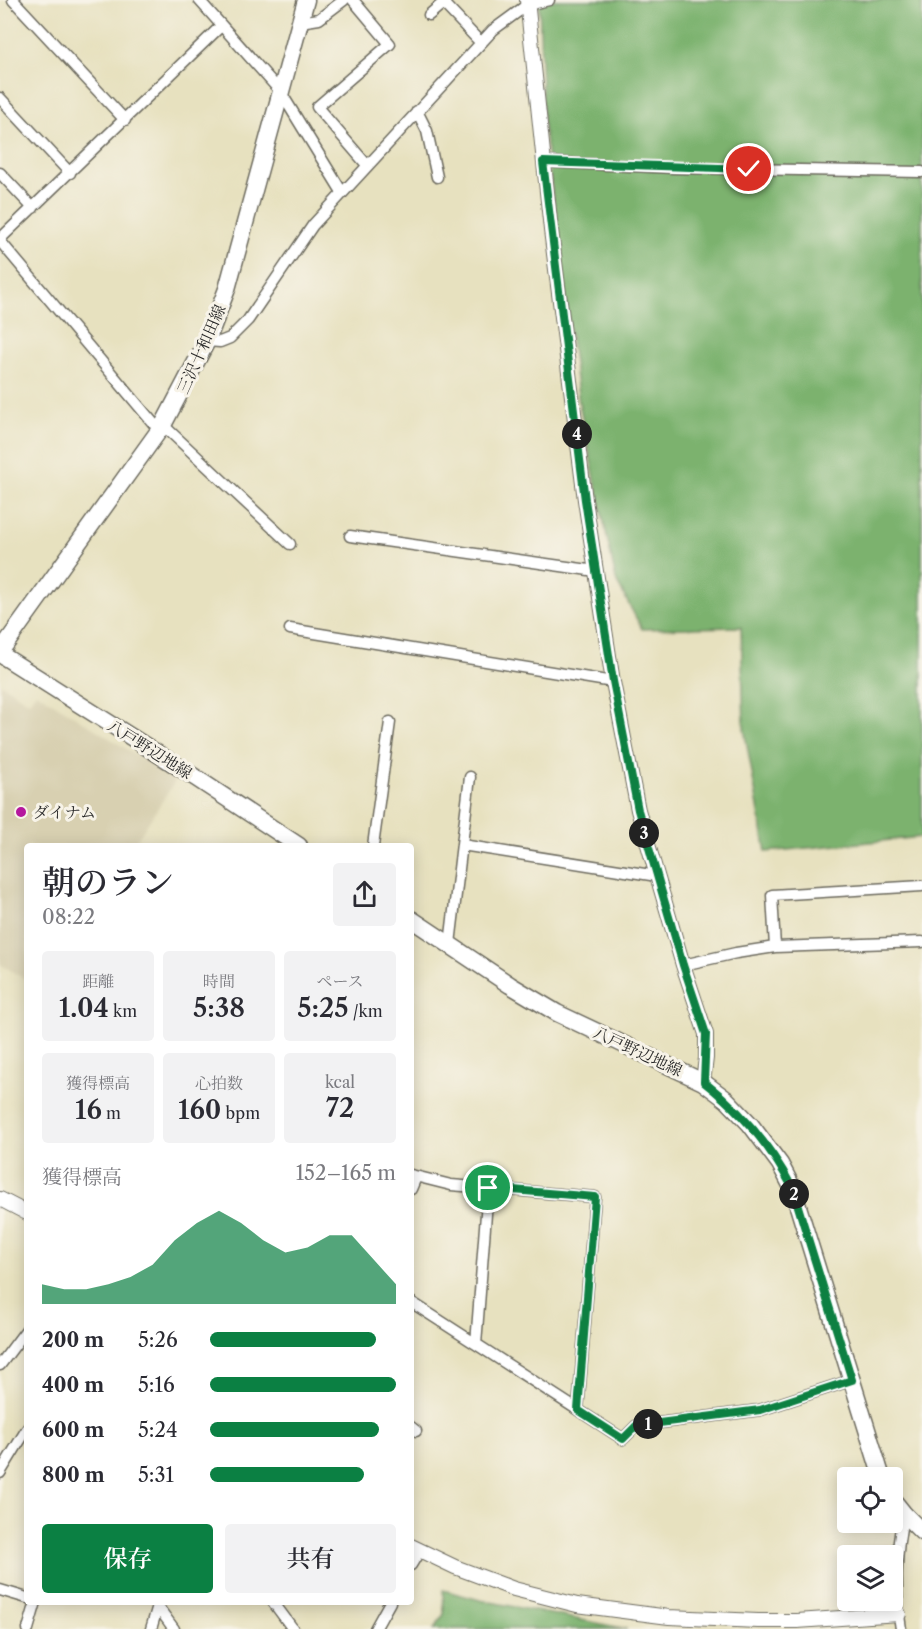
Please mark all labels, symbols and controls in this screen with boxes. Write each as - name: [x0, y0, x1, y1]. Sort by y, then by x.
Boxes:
- pin: [723, 143, 774, 194]
- icon: check: [732, 152, 765, 185]
- street label: 三沢十和田線: [172, 301, 230, 397]
- pin: 4: [562, 419, 592, 449]
- text: 4: [572, 424, 582, 444]
- street label: 八戸野辺地線: [104, 715, 196, 783]
- place label: ダイナム: [33, 802, 96, 822]
- marker: ダイナム: [14, 805, 28, 819]
- pin: 3: [629, 818, 659, 848]
- text: 3: [639, 823, 649, 843]
- text: 朝のラン: [42, 862, 174, 903]
- button: share: [333, 863, 396, 926]
- text: 08:22: [42, 905, 95, 929]
- text: 距離: [82, 971, 114, 991]
- text: 時間: [203, 971, 235, 991]
- text: ペース: [316, 971, 364, 991]
- text: 1.04: [59, 992, 109, 1024]
- text: 5:38: [193, 992, 245, 1024]
- text: 5:25: [297, 992, 349, 1024]
- text: km: [109, 1001, 137, 1021]
- text: /km: [349, 1001, 383, 1021]
- street label: 八戸野辺地線: [590, 1022, 686, 1080]
- text: kcal: [325, 1072, 355, 1092]
- text: 獲得標高: [66, 1073, 130, 1093]
- text: 心拍数: [195, 1073, 243, 1093]
- text: 72: [326, 1092, 354, 1124]
- text: 16: [75, 1094, 102, 1126]
- text: 160: [178, 1094, 221, 1126]
- text: m: [102, 1103, 121, 1123]
- text: bpm: [221, 1103, 260, 1123]
- text: 152–165 m: [296, 1161, 396, 1185]
- pin: [462, 1162, 513, 1213]
- text: 獲得標高: [42, 1165, 122, 1189]
- icon: arrive: [471, 1171, 504, 1204]
- pin: 2: [779, 1179, 809, 1209]
- text: 2: [789, 1184, 799, 1204]
- text: 200 m: [42, 1328, 104, 1352]
- text: 5:26: [138, 1328, 178, 1352]
- text: 400 m: [42, 1373, 104, 1397]
- text: 5:16: [138, 1373, 175, 1397]
- pin: 1: [633, 1409, 663, 1439]
- text: 1: [644, 1414, 652, 1434]
- text: 600 m: [42, 1418, 104, 1442]
- text: 5:24: [138, 1418, 178, 1442]
- text: 800 m: [42, 1463, 105, 1487]
- text: 5:31: [138, 1463, 174, 1487]
- map controls: [837, 1467, 903, 1611]
- button: locate: [837, 1467, 903, 1533]
- button: 保存: [42, 1524, 213, 1593]
- button: 共有: [225, 1524, 396, 1593]
- button: layers: [837, 1545, 903, 1611]

